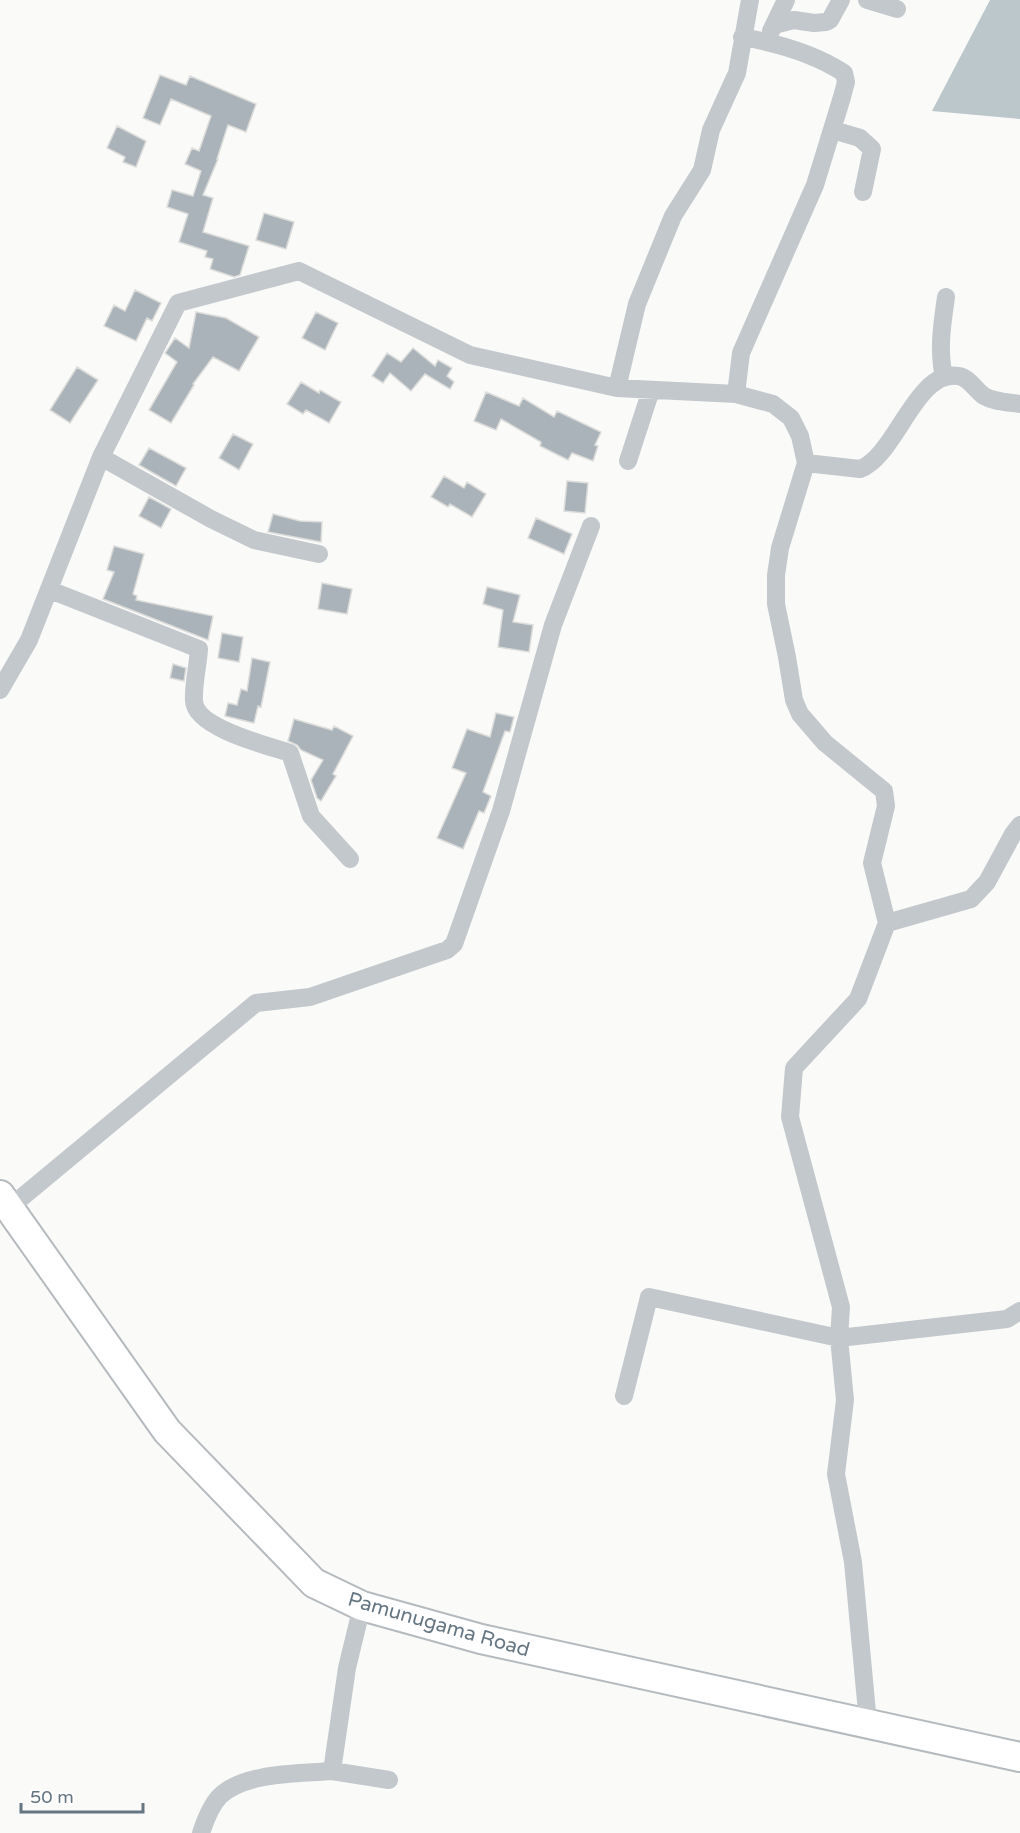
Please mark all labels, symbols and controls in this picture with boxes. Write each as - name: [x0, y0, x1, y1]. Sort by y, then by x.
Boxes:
- street label: Pamunugama Road: [345, 1588, 532, 1662]
- scale bar: [21, 1776, 142, 1814]
- text: 50 m: [30, 1786, 74, 1808]

